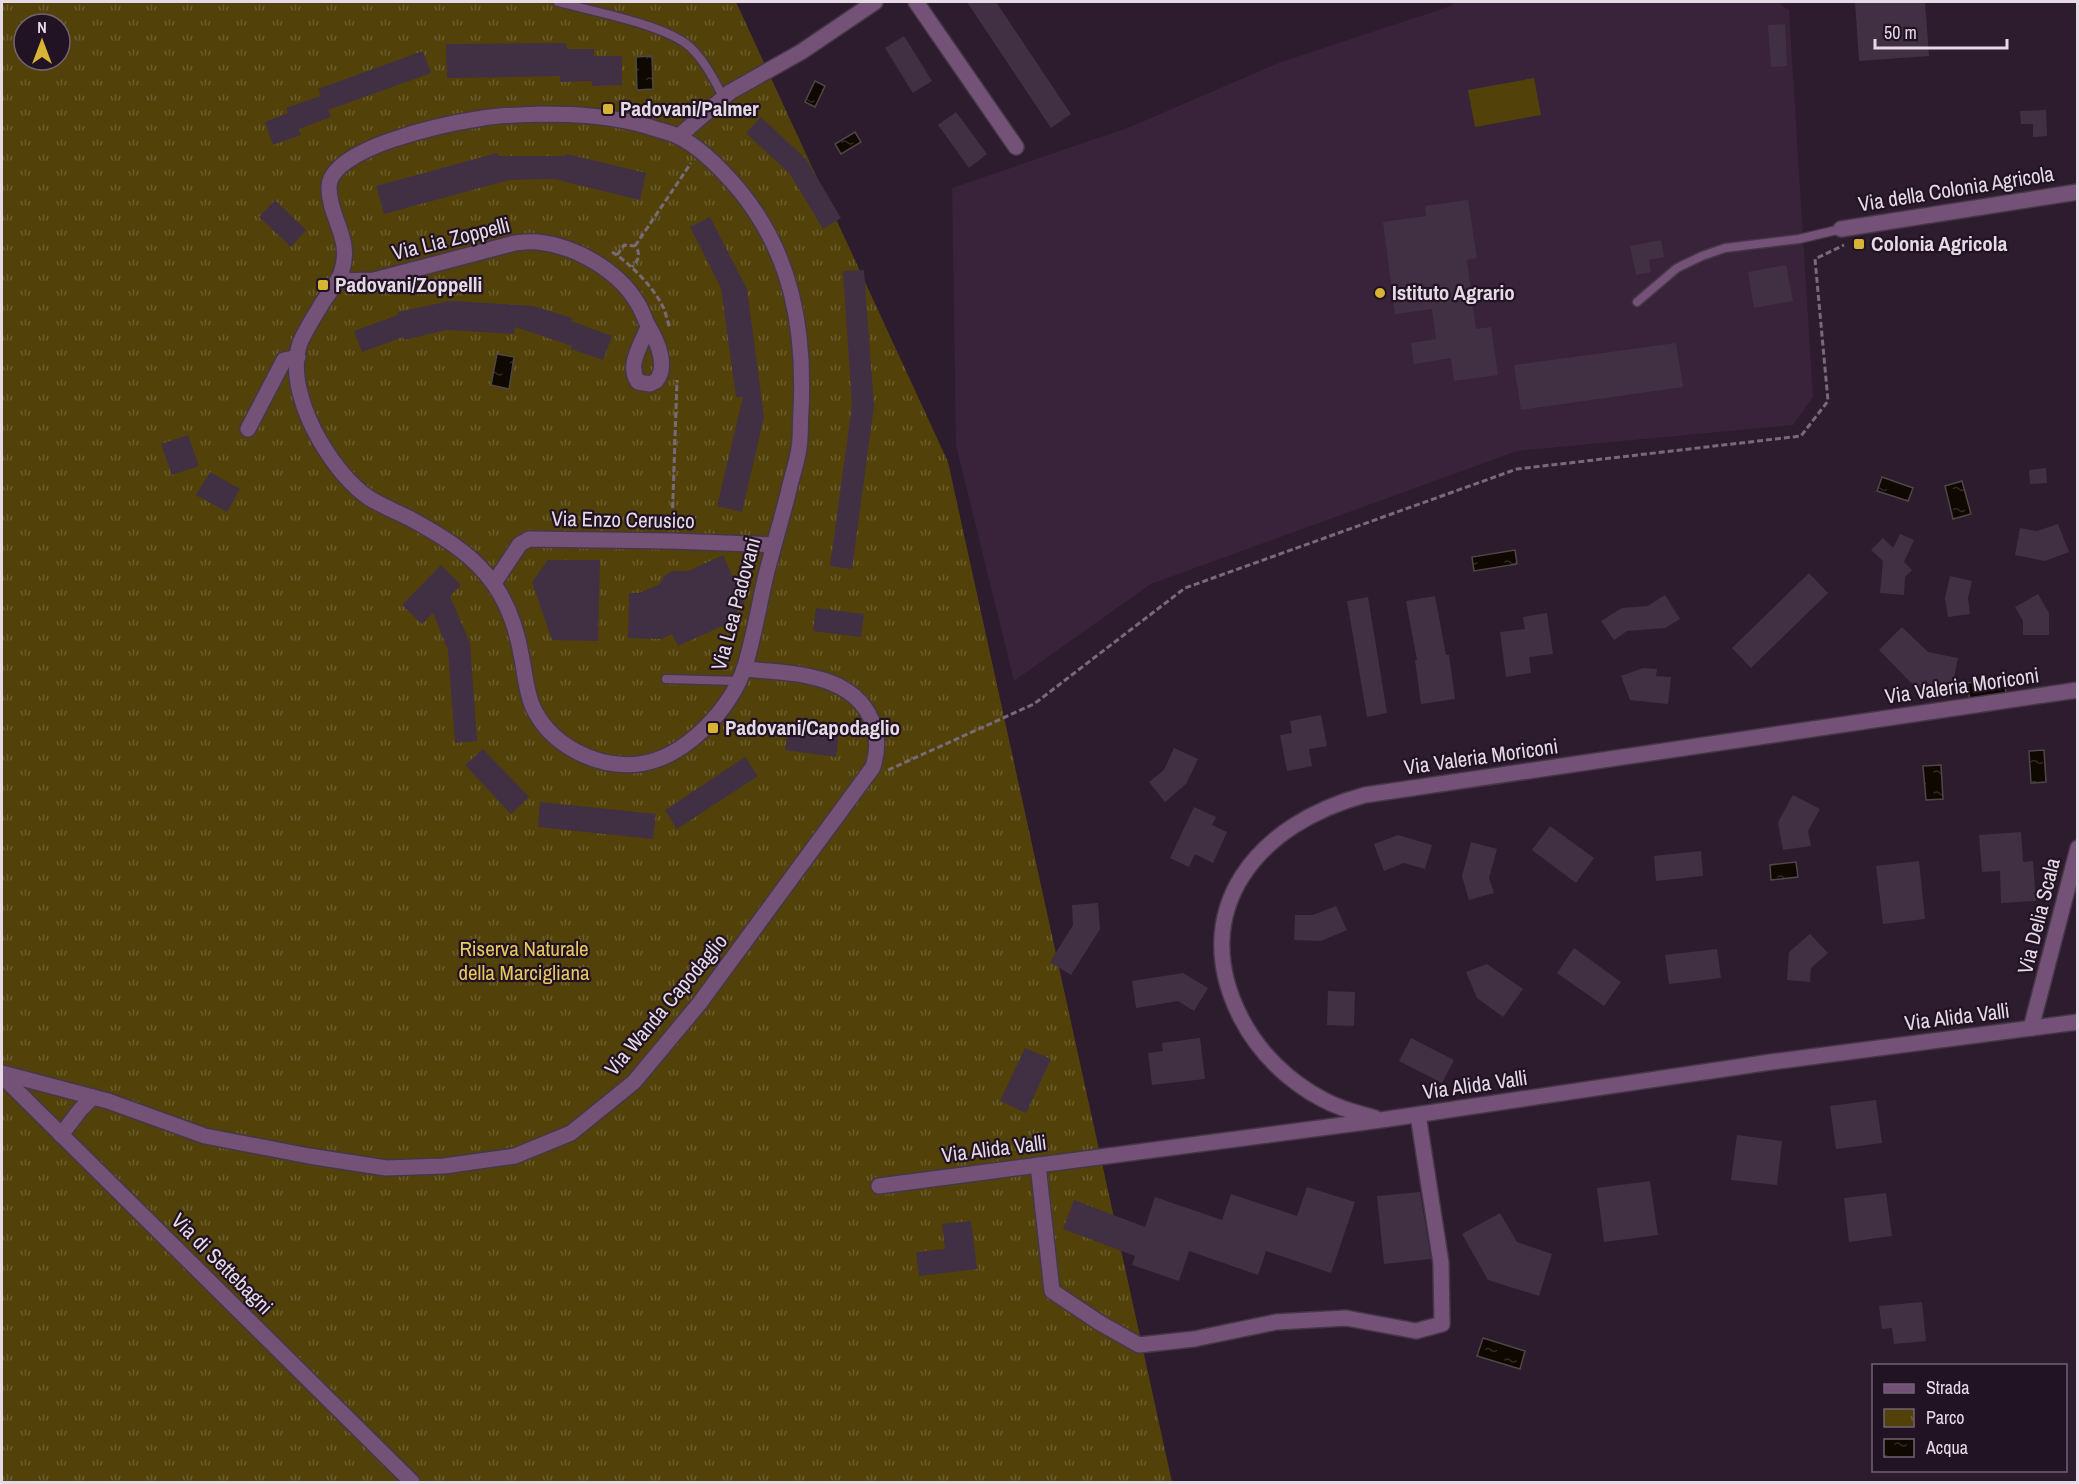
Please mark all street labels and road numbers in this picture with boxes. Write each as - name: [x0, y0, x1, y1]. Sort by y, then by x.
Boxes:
- street label: Via della Colonia Agricola: [1856, 159, 2056, 218]
- street label: Via Lia Zoppelli: [389, 210, 513, 267]
- street label: Via Enzo Cerusico: [551, 504, 695, 535]
- street label: Via Lea Padovani: [704, 534, 767, 674]
- street label: Via Valeria Moriconi: [1883, 660, 2041, 711]
- street label: Via Valeria Moriconi: [1402, 731, 1560, 782]
- street label: Via Delia Scala: [2010, 855, 2067, 977]
- street label: Via Wanda Capodaglio: [598, 928, 734, 1082]
- street label: Via Alida Valli: [1903, 996, 2011, 1037]
- street label: Via Alida Valli: [1421, 1063, 1529, 1106]
- street label: Via Alida Valli: [940, 1128, 1048, 1169]
- street label: Via di Settebagni: [165, 1206, 280, 1321]

